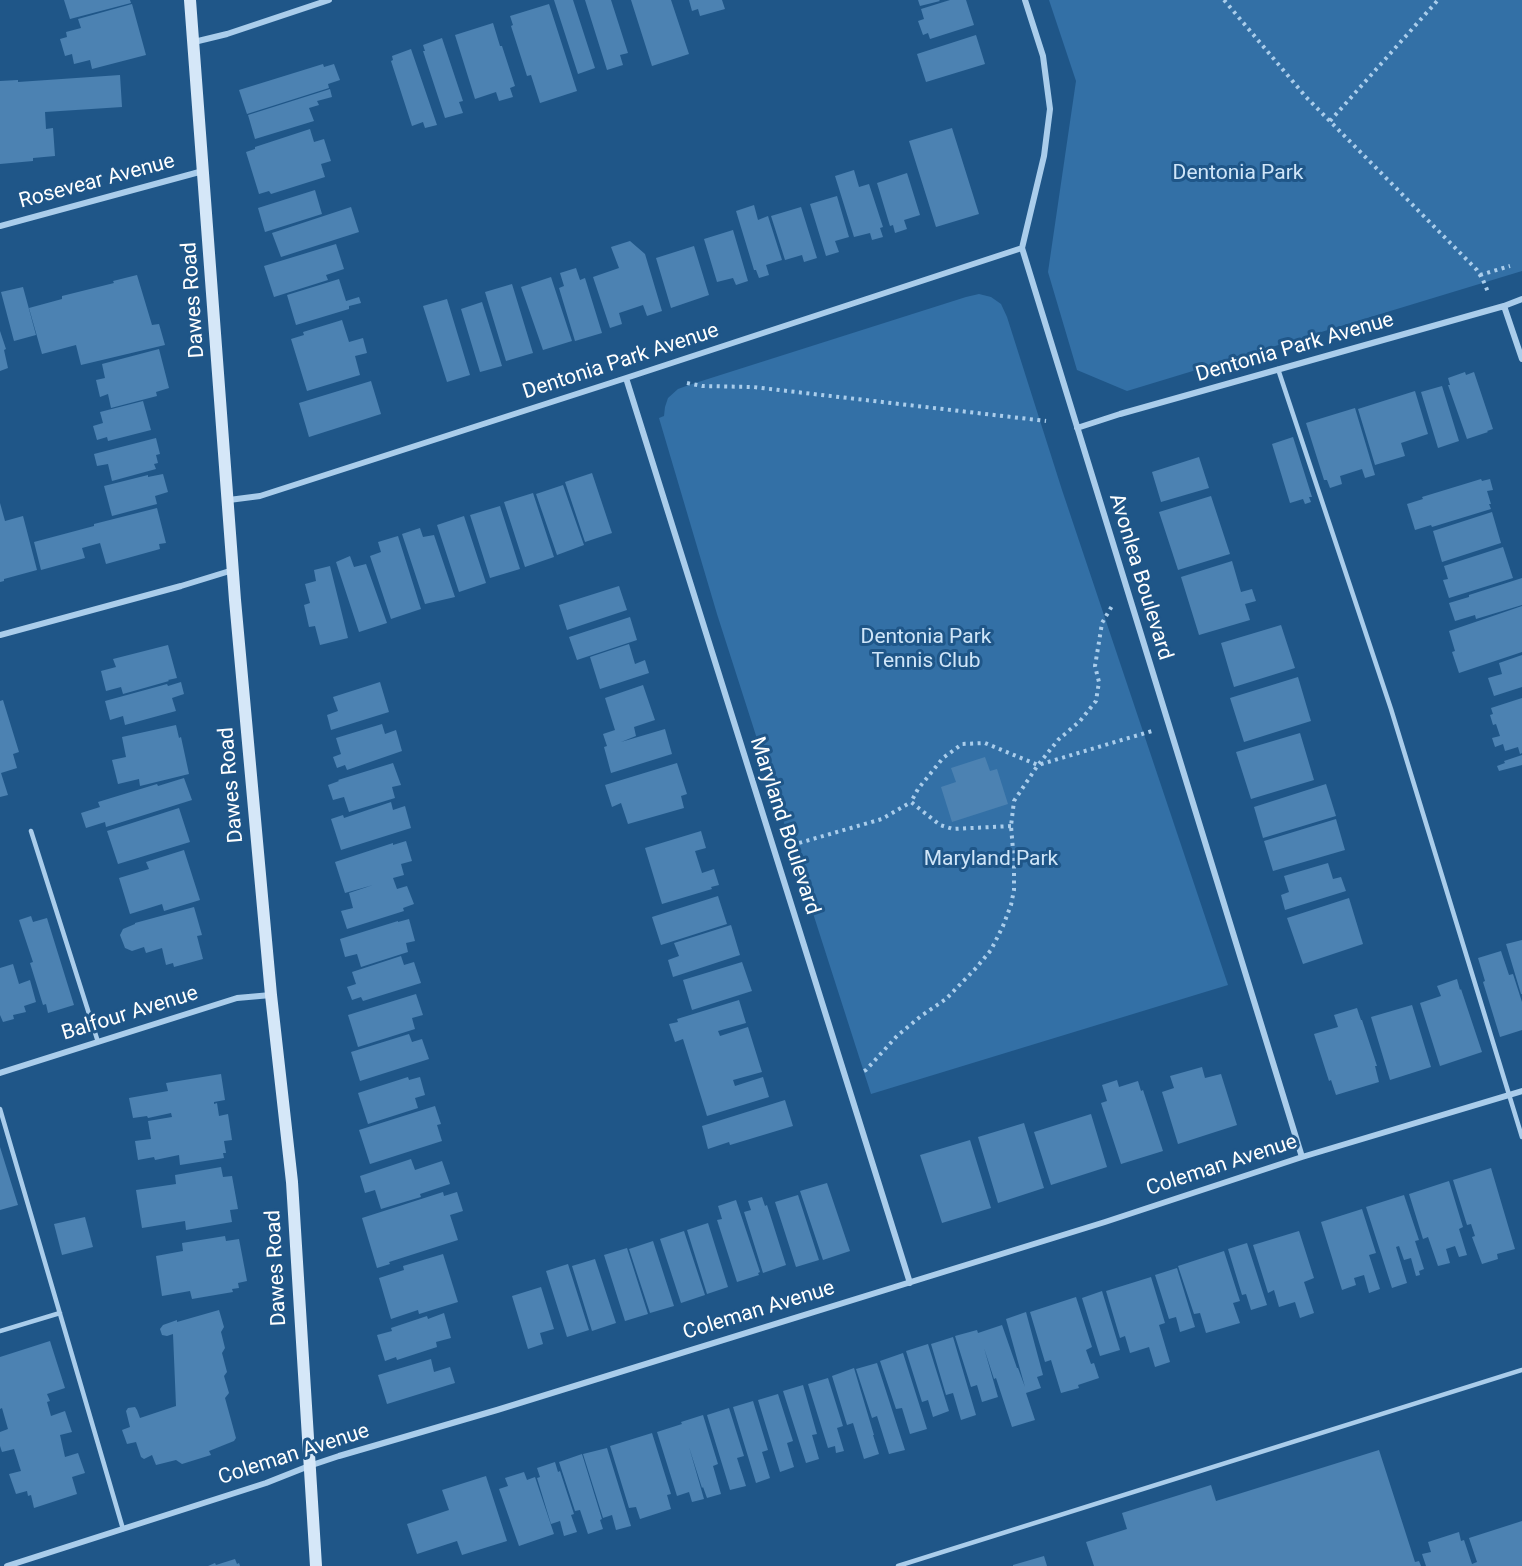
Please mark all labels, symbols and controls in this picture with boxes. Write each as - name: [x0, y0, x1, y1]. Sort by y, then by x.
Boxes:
- street label: Rosevear Avenue: [16, 149, 178, 215]
- park label: Dentonia Park: [1173, 161, 1303, 187]
- street label: Dawes Road: [177, 241, 211, 359]
- street label: Dentonia Park Avenue: [1193, 308, 1397, 388]
- street label: Dentonia Park Avenue: [520, 318, 722, 406]
- street label: Avonlea Boulevard: [1103, 491, 1177, 663]
- park label: Dentonia Park Tennis Club: [861, 625, 991, 675]
- street label: Dawes Road: [214, 726, 250, 844]
- street label: Maryland Boulevard: [743, 734, 825, 918]
- park label: Maryland Park: [924, 847, 1058, 873]
- street label: Balfour Avenue: [59, 981, 201, 1047]
- street label: Coleman Avenue: [1143, 1130, 1301, 1202]
- street label: Dawes Road: [261, 1209, 293, 1327]
- street label: Coleman Avenue: [680, 1276, 838, 1346]
- street label: Coleman Avenue: [215, 1419, 373, 1491]

